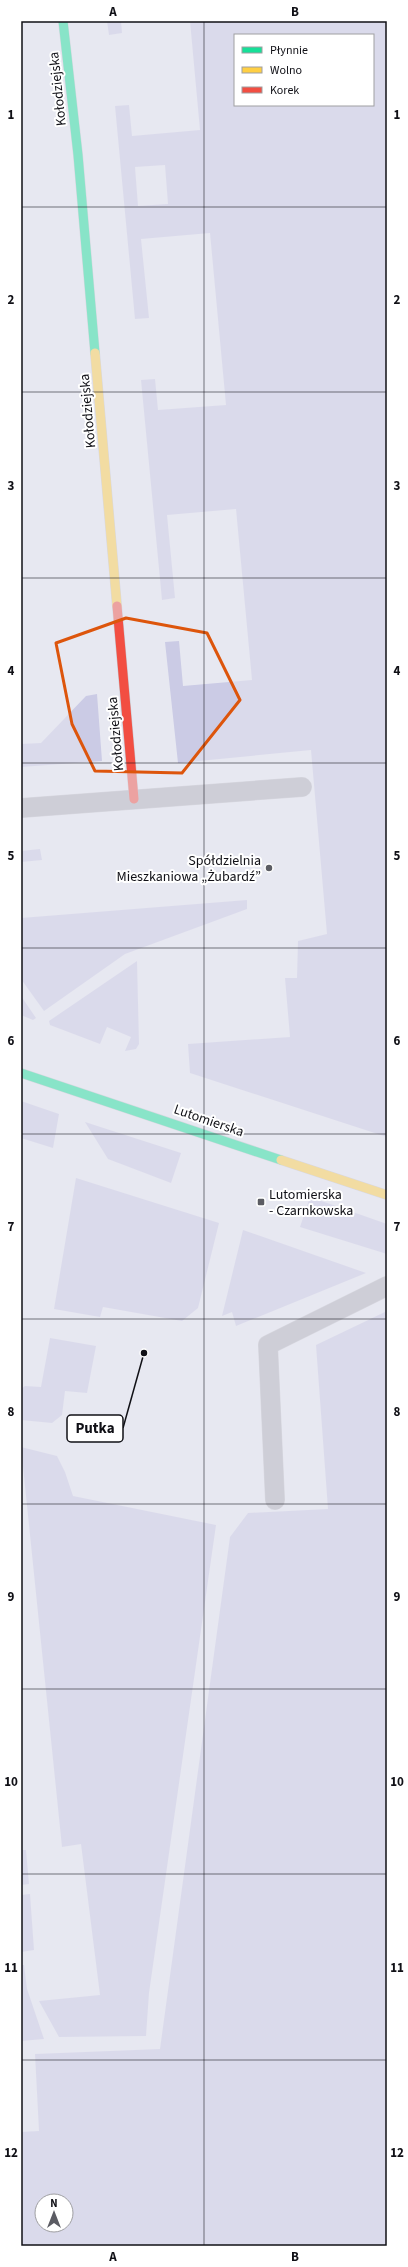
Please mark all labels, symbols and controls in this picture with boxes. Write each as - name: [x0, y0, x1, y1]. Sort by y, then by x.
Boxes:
- text: A: [108, 3, 117, 21]
- text: B: [291, 3, 299, 21]
- legend: [234, 34, 374, 106]
- text: Płynnie: [270, 42, 308, 59]
- street label: Kołodziejska: [44, 51, 72, 127]
- text: Wolno: [270, 62, 302, 79]
- text: Korek: [270, 82, 299, 99]
- text: 1: [8, 106, 15, 124]
- text: 1: [394, 106, 401, 124]
- text: 2: [8, 291, 15, 309]
- text: 2: [394, 291, 401, 309]
- street label: Kołodziejska: [75, 373, 101, 449]
- text: 3: [8, 477, 15, 495]
- text: 3: [394, 477, 401, 495]
- text: 4: [8, 662, 15, 680]
- text: 4: [394, 662, 401, 680]
- street label: Kołodziejska: [103, 696, 129, 772]
- text: 5: [8, 847, 15, 865]
- text: 5: [394, 847, 401, 865]
- place label: Spółdzielnia Mieszkaniowa „Żubardź”: [117, 851, 261, 887]
- marker: Spółdzielnia Mieszkaniowa „Żubardź”: [264, 863, 274, 873]
- text: 6: [8, 1032, 15, 1050]
- text: 6: [394, 1032, 401, 1050]
- street label: Lutomierska: [171, 1100, 246, 1142]
- place label: Lutomierska - Czarnkowska: [269, 1185, 353, 1221]
- marker: Lutomierska - Czarnkowska: [256, 1197, 266, 1207]
- text: 7: [8, 1218, 15, 1236]
- text: 7: [394, 1218, 401, 1236]
- text: 8: [8, 1403, 15, 1421]
- text: 8: [394, 1403, 401, 1421]
- callout: Putka: [67, 1415, 123, 1442]
- text: Putka: [75, 1418, 115, 1439]
- text: 9: [8, 1588, 15, 1606]
- text: 9: [394, 1588, 401, 1606]
- text: 10: [4, 1773, 18, 1791]
- text: 10: [390, 1773, 404, 1791]
- text: 11: [4, 1959, 18, 1977]
- text: 11: [390, 1959, 404, 1977]
- text: 12: [4, 2144, 18, 2162]
- text: 12: [390, 2144, 404, 2162]
- north arrow: [34, 2193, 74, 2233]
- text: N: [50, 2196, 58, 2211]
- text: A: [108, 2248, 117, 2266]
- text: B: [291, 2248, 299, 2266]

